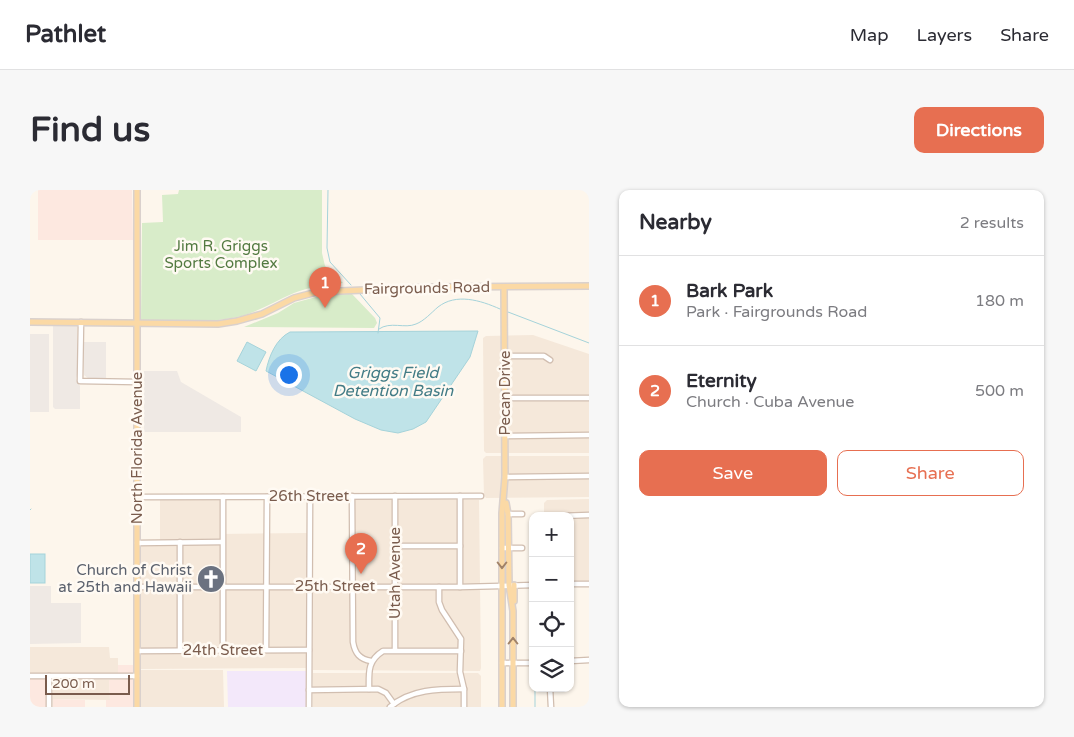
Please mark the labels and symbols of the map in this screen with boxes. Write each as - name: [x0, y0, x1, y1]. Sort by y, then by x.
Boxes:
- park label: Jim R. Griggs Sports Complex: [164, 237, 278, 272]
- pin: 1: [309, 267, 341, 308]
- street label: Fairgrounds Road: [364, 278, 490, 298]
- street label: Pecan Drive: [496, 351, 514, 435]
- your location: [276, 362, 302, 388]
- water label: Griggs Field Detention Basin: [333, 363, 455, 401]
- street label: North Florida Avenue: [128, 372, 146, 524]
- street label: 26th Street: [269, 487, 350, 505]
- street label: Utah Avenue: [386, 527, 404, 619]
- pin: 2: [345, 533, 377, 574]
- place label: Church of Christ at 25th and Hawaii: [58, 561, 192, 596]
- one-way arrow: [497, 561, 507, 569]
- church icon: Church of Christ at 25th and Hawaii: [196, 564, 226, 594]
- street label: 25th Street: [295, 577, 376, 595]
- one-way arrow: [508, 637, 518, 644]
- street label: 24th Street: [183, 641, 264, 659]
- scale bar: [45, 672, 130, 695]

